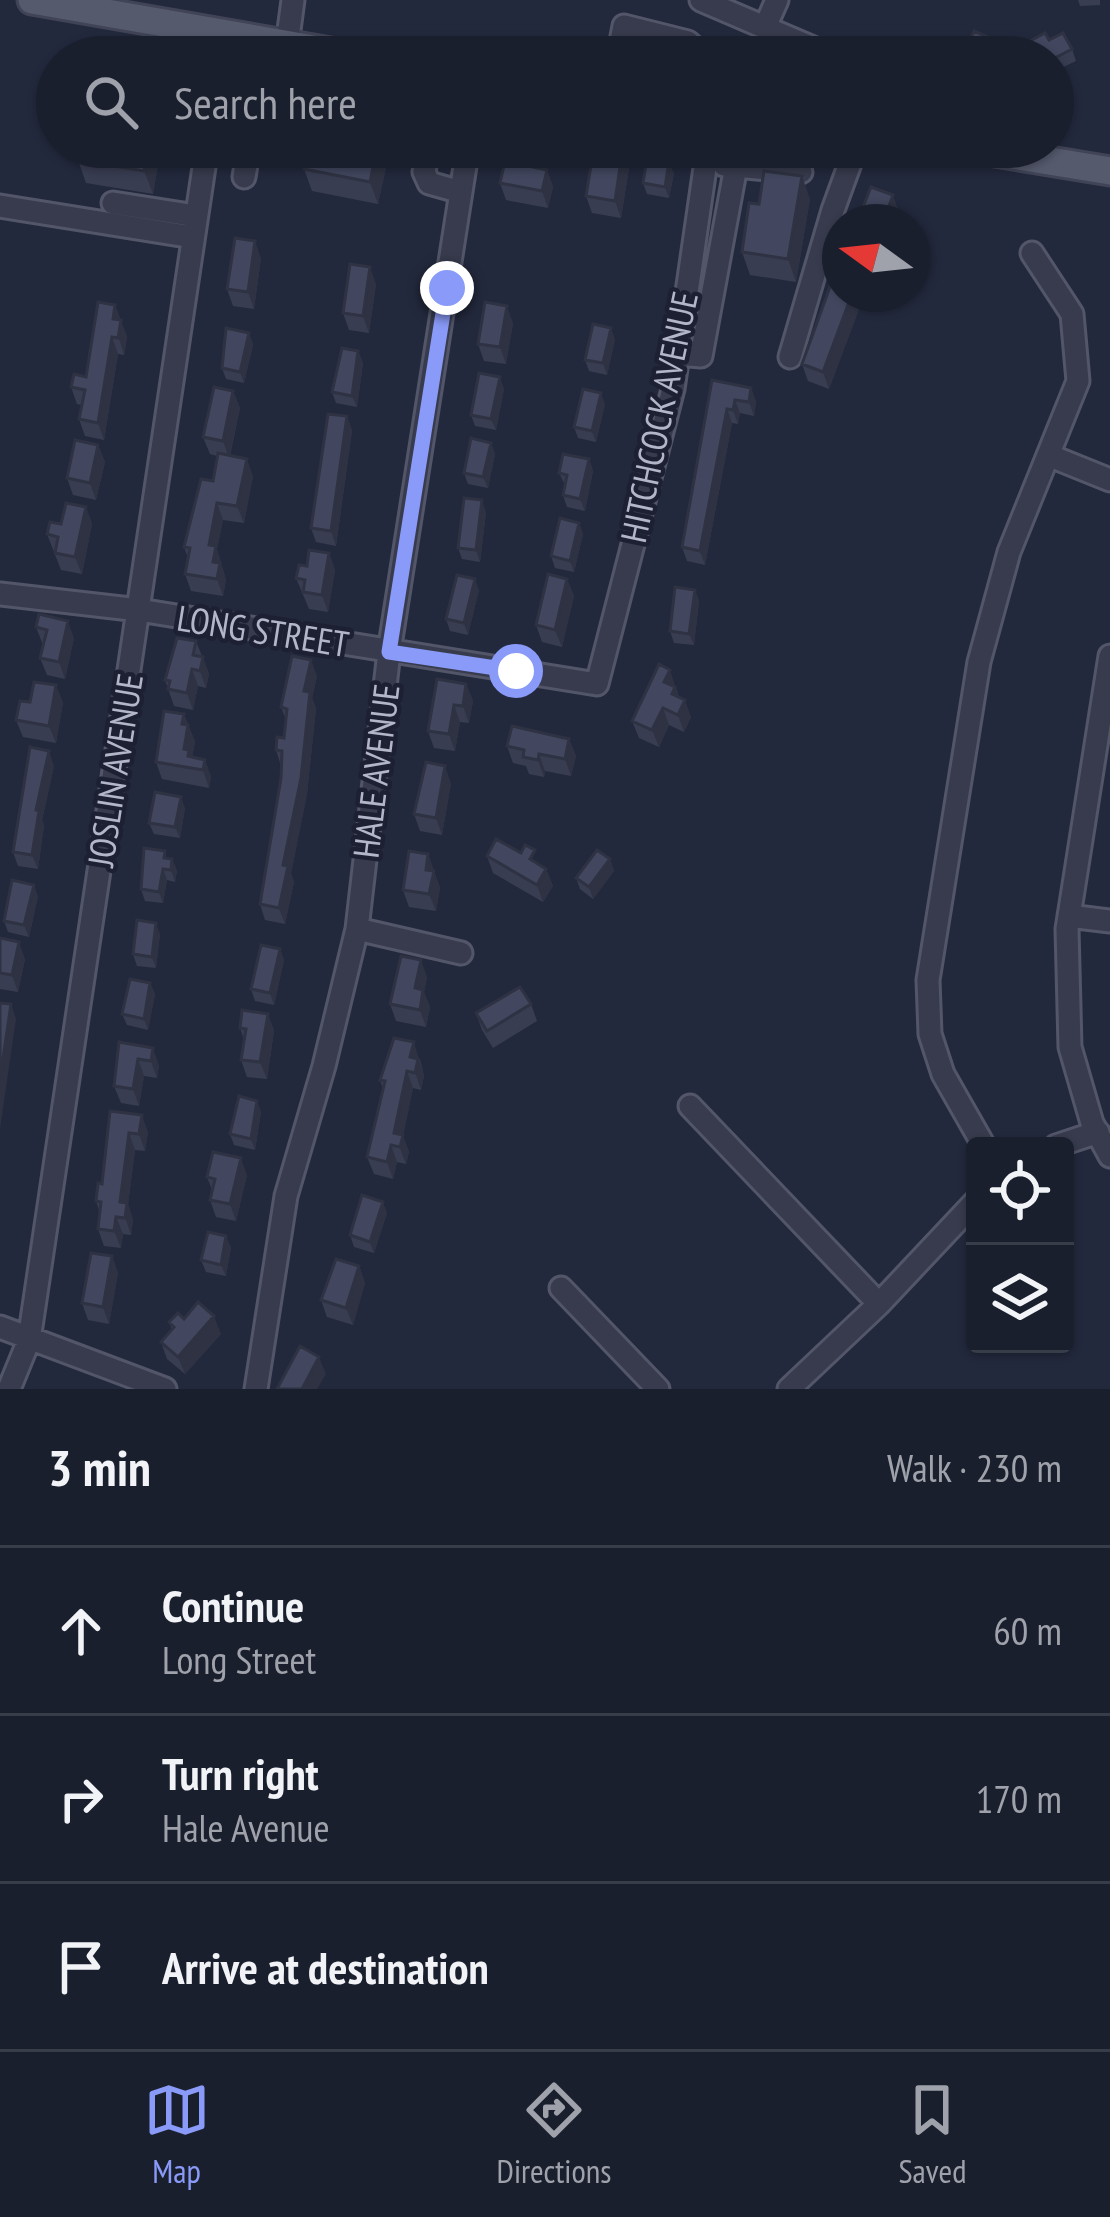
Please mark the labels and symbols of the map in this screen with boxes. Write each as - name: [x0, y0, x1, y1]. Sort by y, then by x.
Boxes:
- north arrow: [822, 204, 930, 312]
- route end: [420, 261, 474, 315]
- street label: HITCHCOCK AVENUE: [609, 287, 708, 547]
- street label: LONG STREET: [174, 594, 352, 667]
- route start: [489, 644, 543, 698]
- street label: JOSLIN AVENUE: [76, 670, 153, 871]
- street label: HALE AVENUE: [342, 681, 409, 860]

